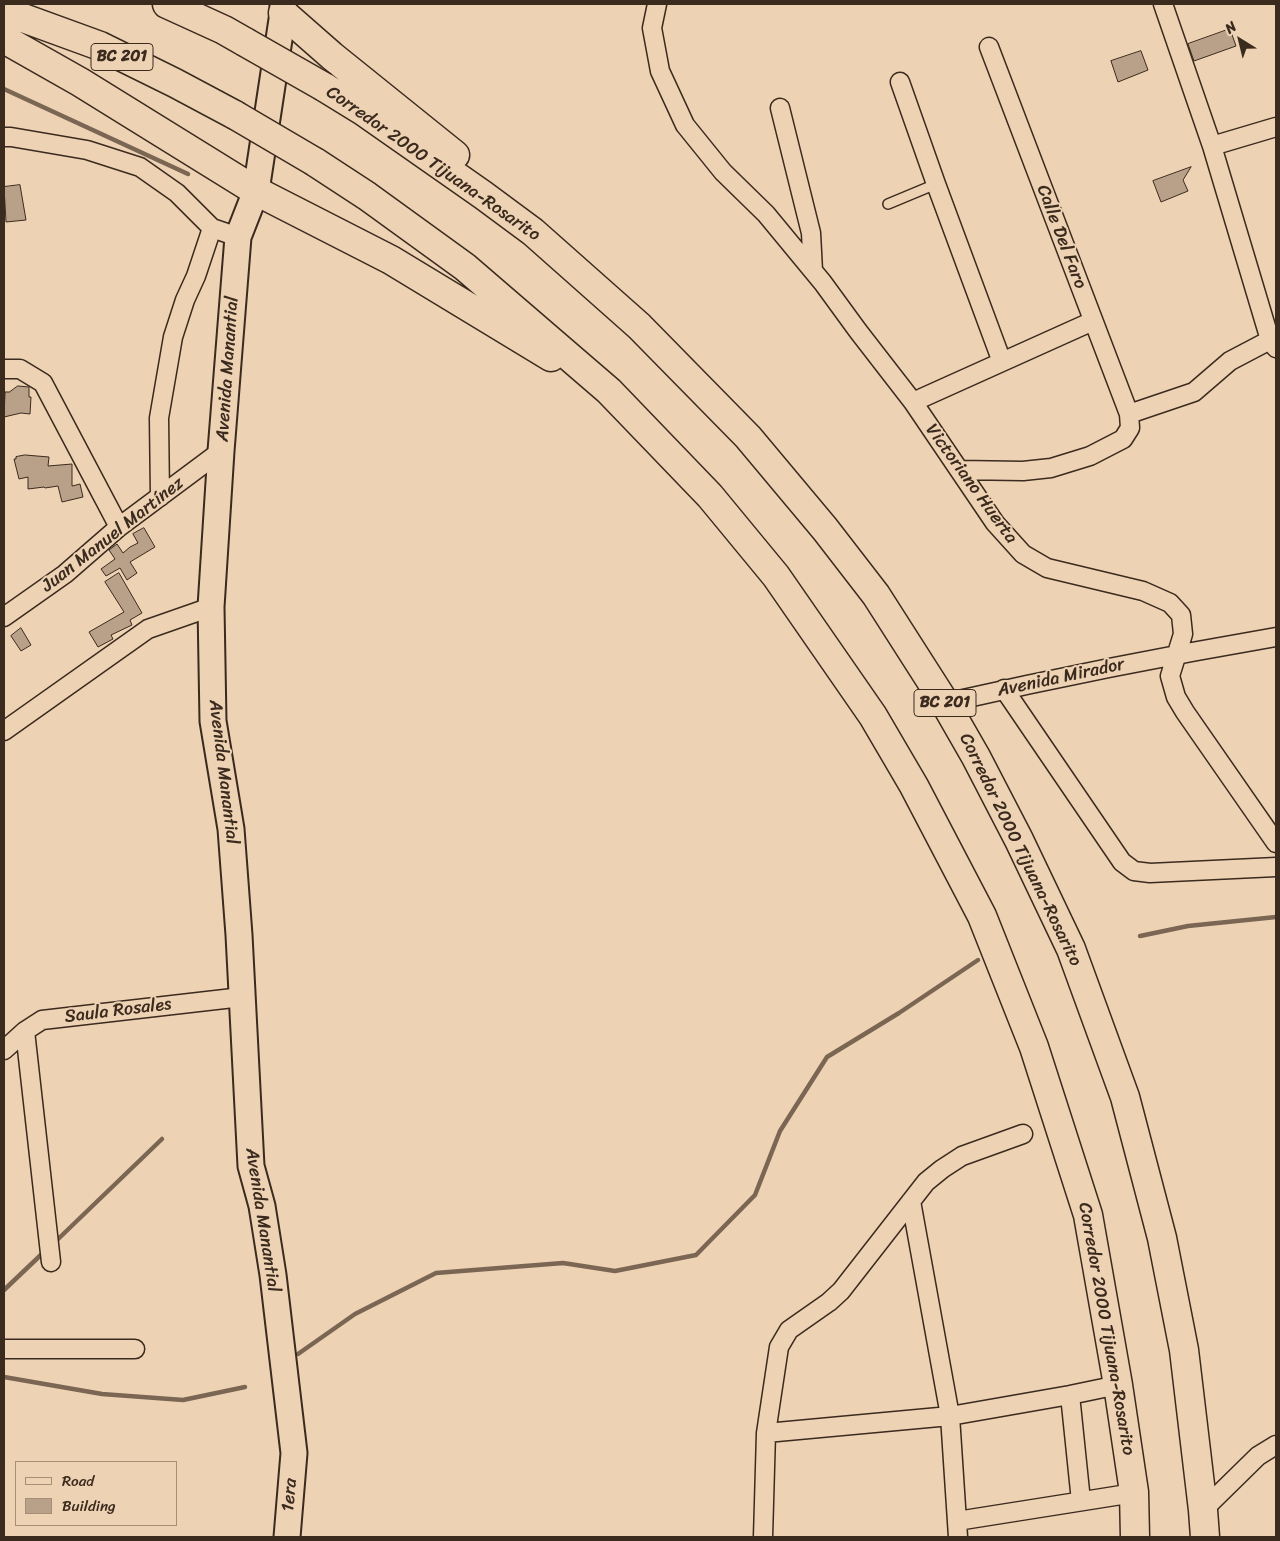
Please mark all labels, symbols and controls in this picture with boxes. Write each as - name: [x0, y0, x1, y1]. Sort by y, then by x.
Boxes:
- north arrow: [1215, 15, 1265, 65]
- text: N: [1220, 15, 1242, 40]
- road number: BC 201: [91, 44, 153, 70]
- street label: Corredor 2000 Tijuana-Rosarito: [322, 82, 544, 246]
- street label: Calle Del Faro: [1031, 182, 1091, 292]
- street label: Avenida Manantial: [212, 295, 244, 443]
- street label: Victoriano Huerta: [920, 420, 1022, 548]
- street label: Juan Manuel Martínez: [38, 473, 188, 597]
- street label: Avenida Mirador: [996, 654, 1126, 702]
- road number: BC 201: [914, 690, 976, 716]
- street label: Avenida Manantial: [203, 698, 243, 846]
- street label: Corredor 2000 Tijuana-Rosarito: [954, 730, 1086, 970]
- street label: Saula Rosales: [63, 994, 173, 1028]
- street label: Avenida Manantial: [240, 1146, 284, 1294]
- street label: Corredor 2000 Tijuana-Rosarito: [1073, 1201, 1139, 1457]
- legend: [15, 1461, 178, 1526]
- text: Road: [62, 1468, 94, 1494]
- street label: 1era: [278, 1477, 302, 1513]
- text: Building: [62, 1493, 116, 1519]

